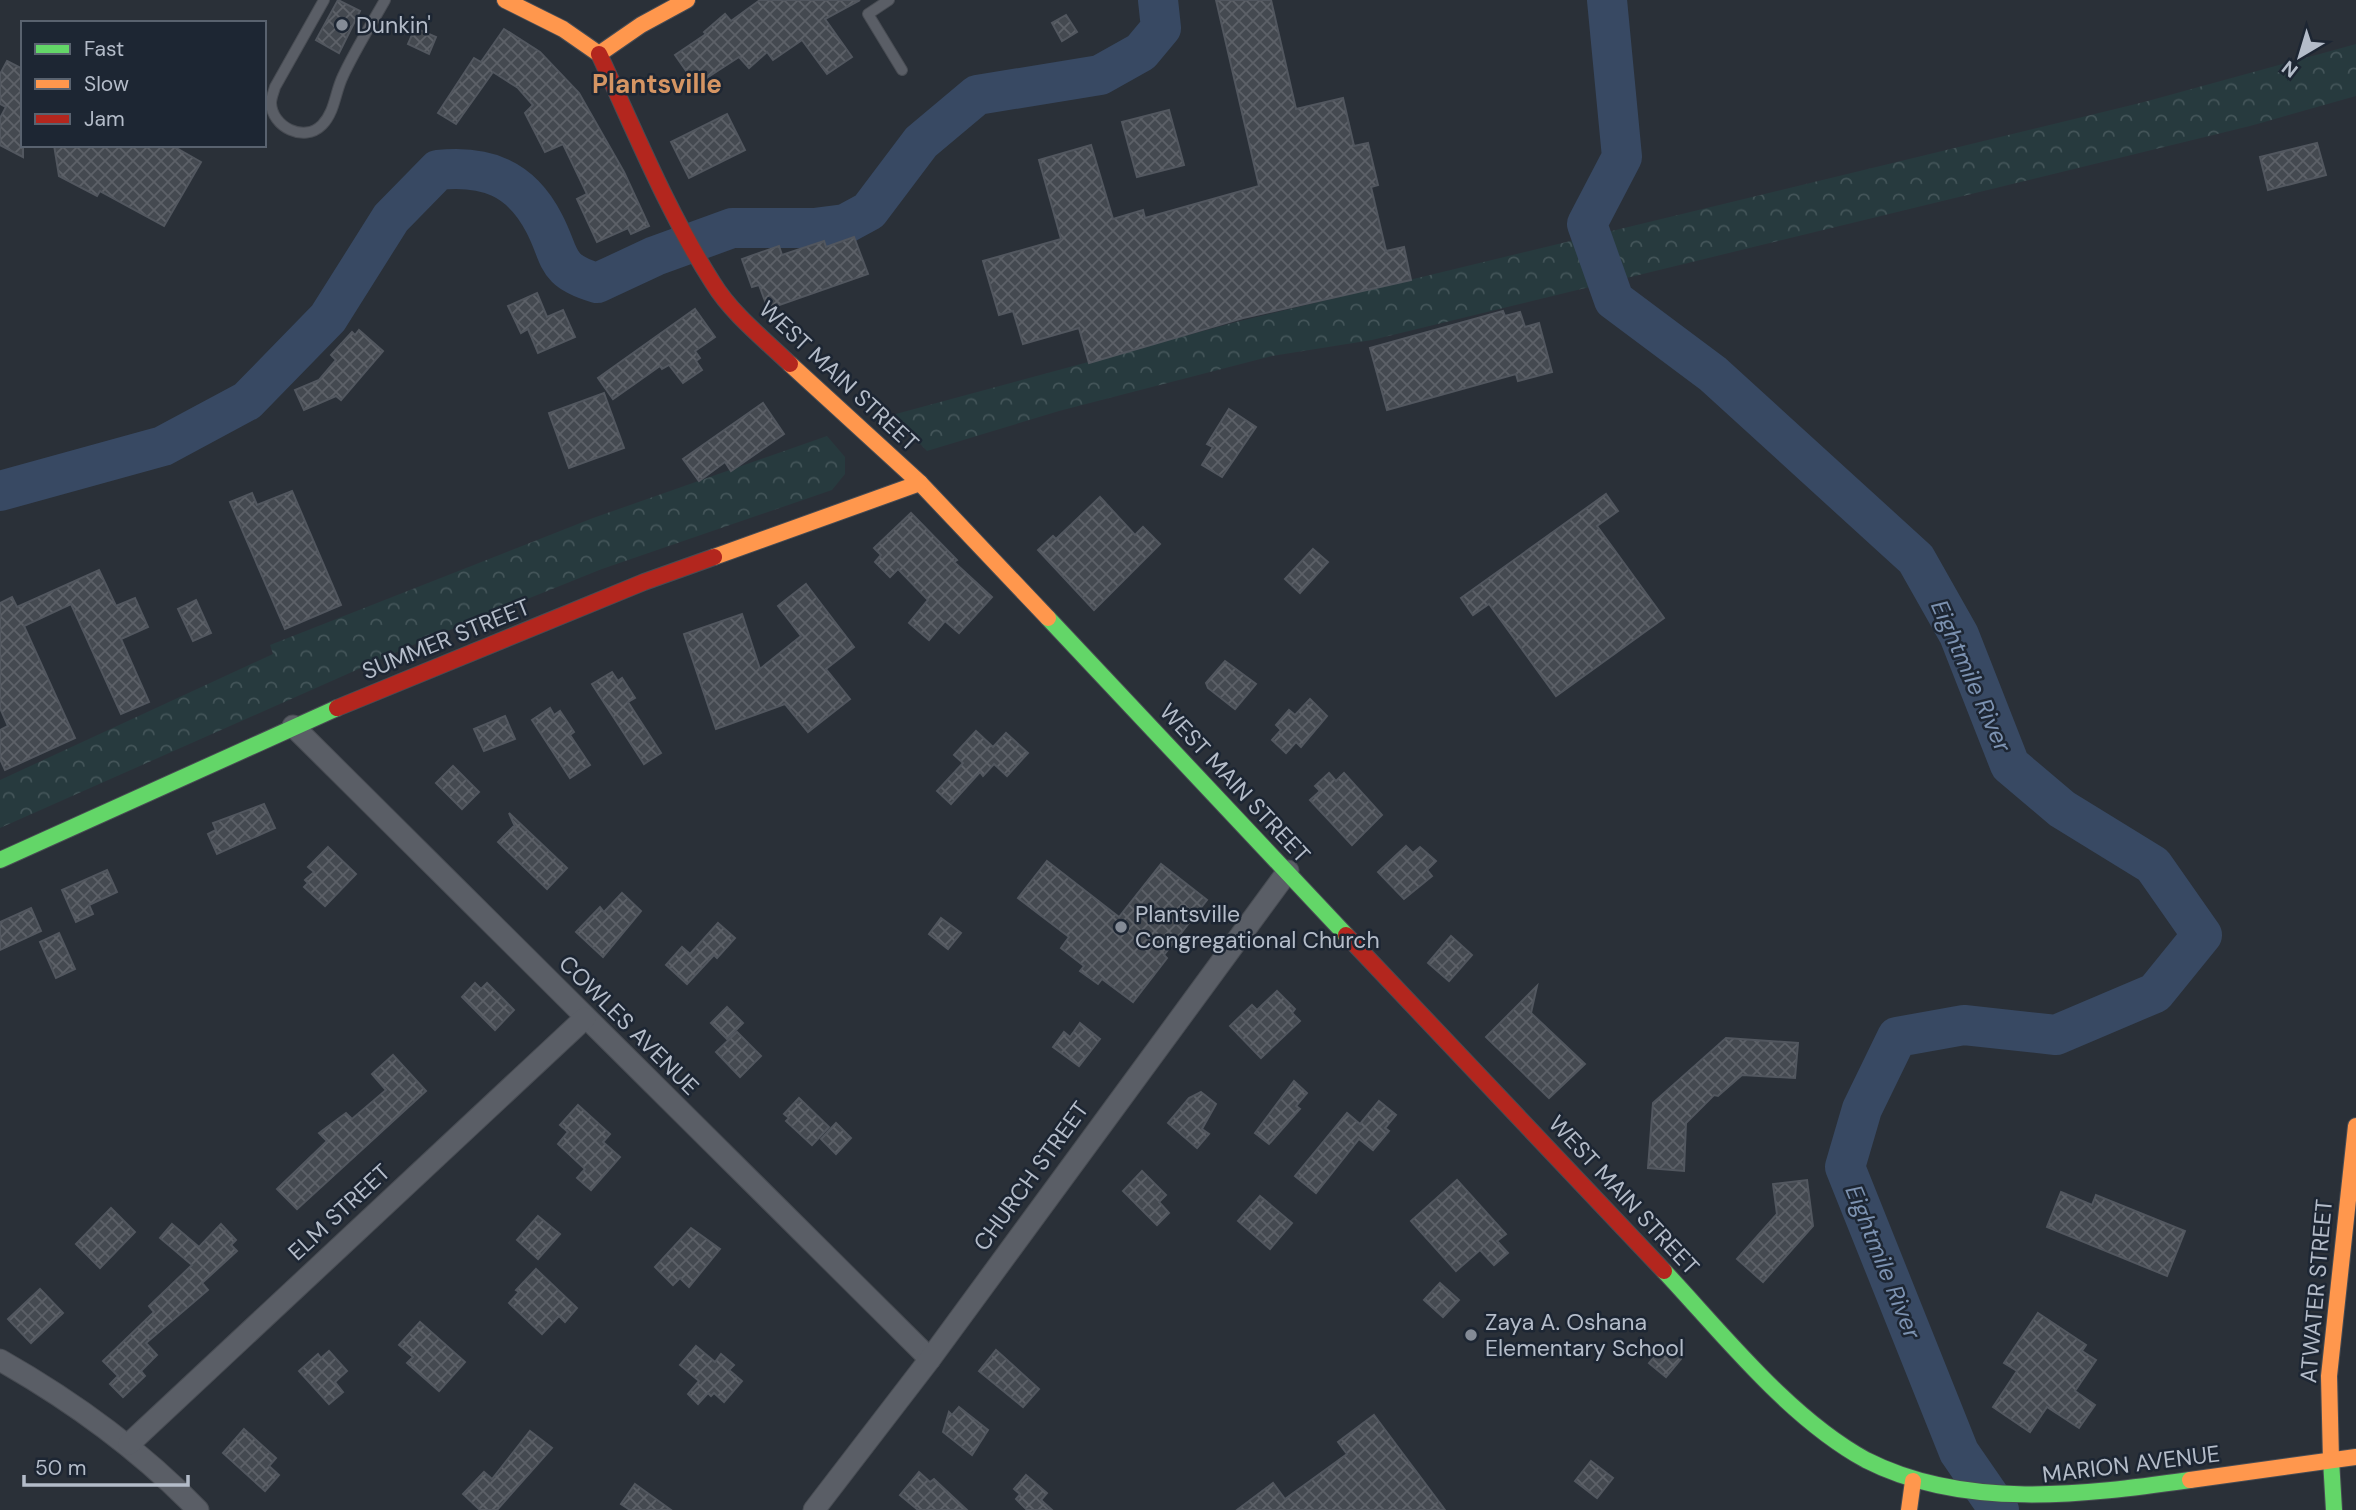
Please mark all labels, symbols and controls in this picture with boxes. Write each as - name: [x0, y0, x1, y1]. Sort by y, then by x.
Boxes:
- place label: Dunkin': [356, 10, 431, 40]
- marker: Dunkin': [334, 17, 350, 33]
- legend: [21, 21, 266, 147]
- north arrow: [2265, 21, 2335, 91]
- text: Fast: [84, 35, 124, 63]
- text: N: [2277, 55, 2303, 83]
- district label: Plantsville: [592, 67, 722, 101]
- text: Slow: [84, 70, 129, 98]
- text: Jam: [84, 105, 125, 133]
- street label: WEST MAIN STREET: [753, 294, 925, 458]
- street label: SUMMER STREET: [358, 592, 534, 686]
- water label: Eightmile River: [1924, 595, 2019, 758]
- street label: WEST MAIN STREET: [1153, 697, 1317, 869]
- place label: Plantsville Congregational Church: [1135, 899, 1380, 955]
- marker: Plantsville Congregational Church: [1113, 919, 1129, 935]
- street label: COWLES AVENUE: [553, 949, 705, 1101]
- street label: CHURCH STREET: [967, 1095, 1095, 1257]
- street label: WEST MAIN STREET: [1542, 1109, 1706, 1281]
- street label: ELM STREET: [282, 1157, 396, 1267]
- water label: Eightmile River: [1839, 1180, 1929, 1344]
- street label: ATWATER STREET: [2293, 1198, 2339, 1384]
- place label: Zaya A. Oshana Elementary School: [1485, 1307, 1684, 1363]
- marker: Zaya A. Oshana Elementary School: [1463, 1327, 1479, 1343]
- street label: MARION AVENUE: [2040, 1438, 2222, 1490]
- scale bar: [24, 1444, 189, 1488]
- text: 50 m: [35, 1454, 86, 1482]

